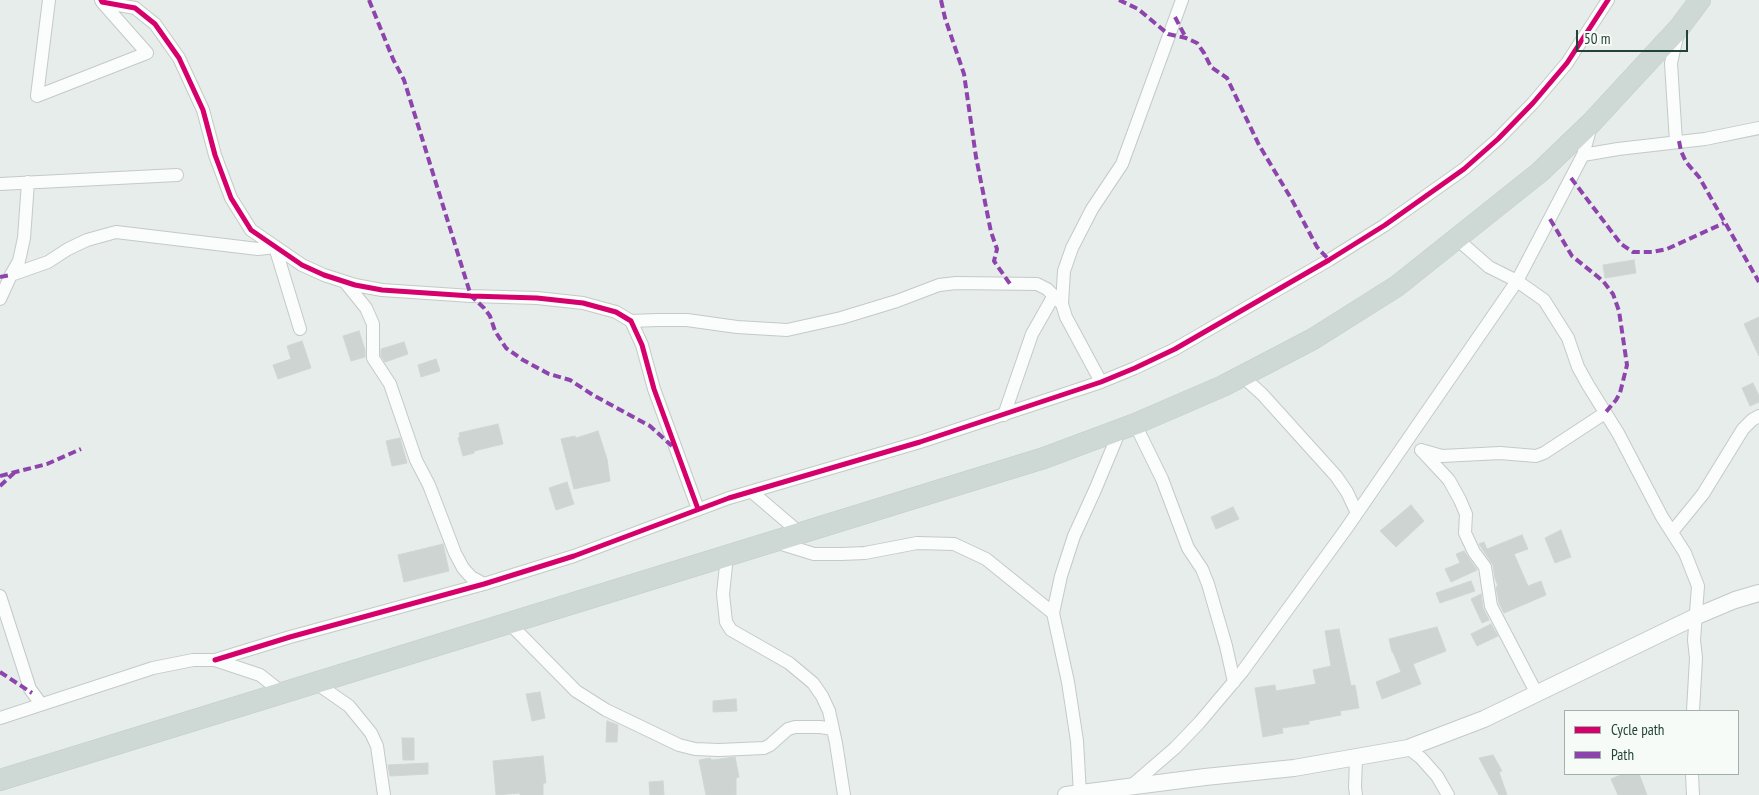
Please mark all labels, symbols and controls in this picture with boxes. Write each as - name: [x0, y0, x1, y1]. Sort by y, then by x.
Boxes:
- scale bar: [1579, 20, 1692, 52]
- text: 50 m: [1584, 29, 1610, 48]
- legend: [1564, 710, 1739, 775]
- text: Cycle path: [1611, 720, 1664, 739]
- text: Path: [1611, 745, 1634, 764]

